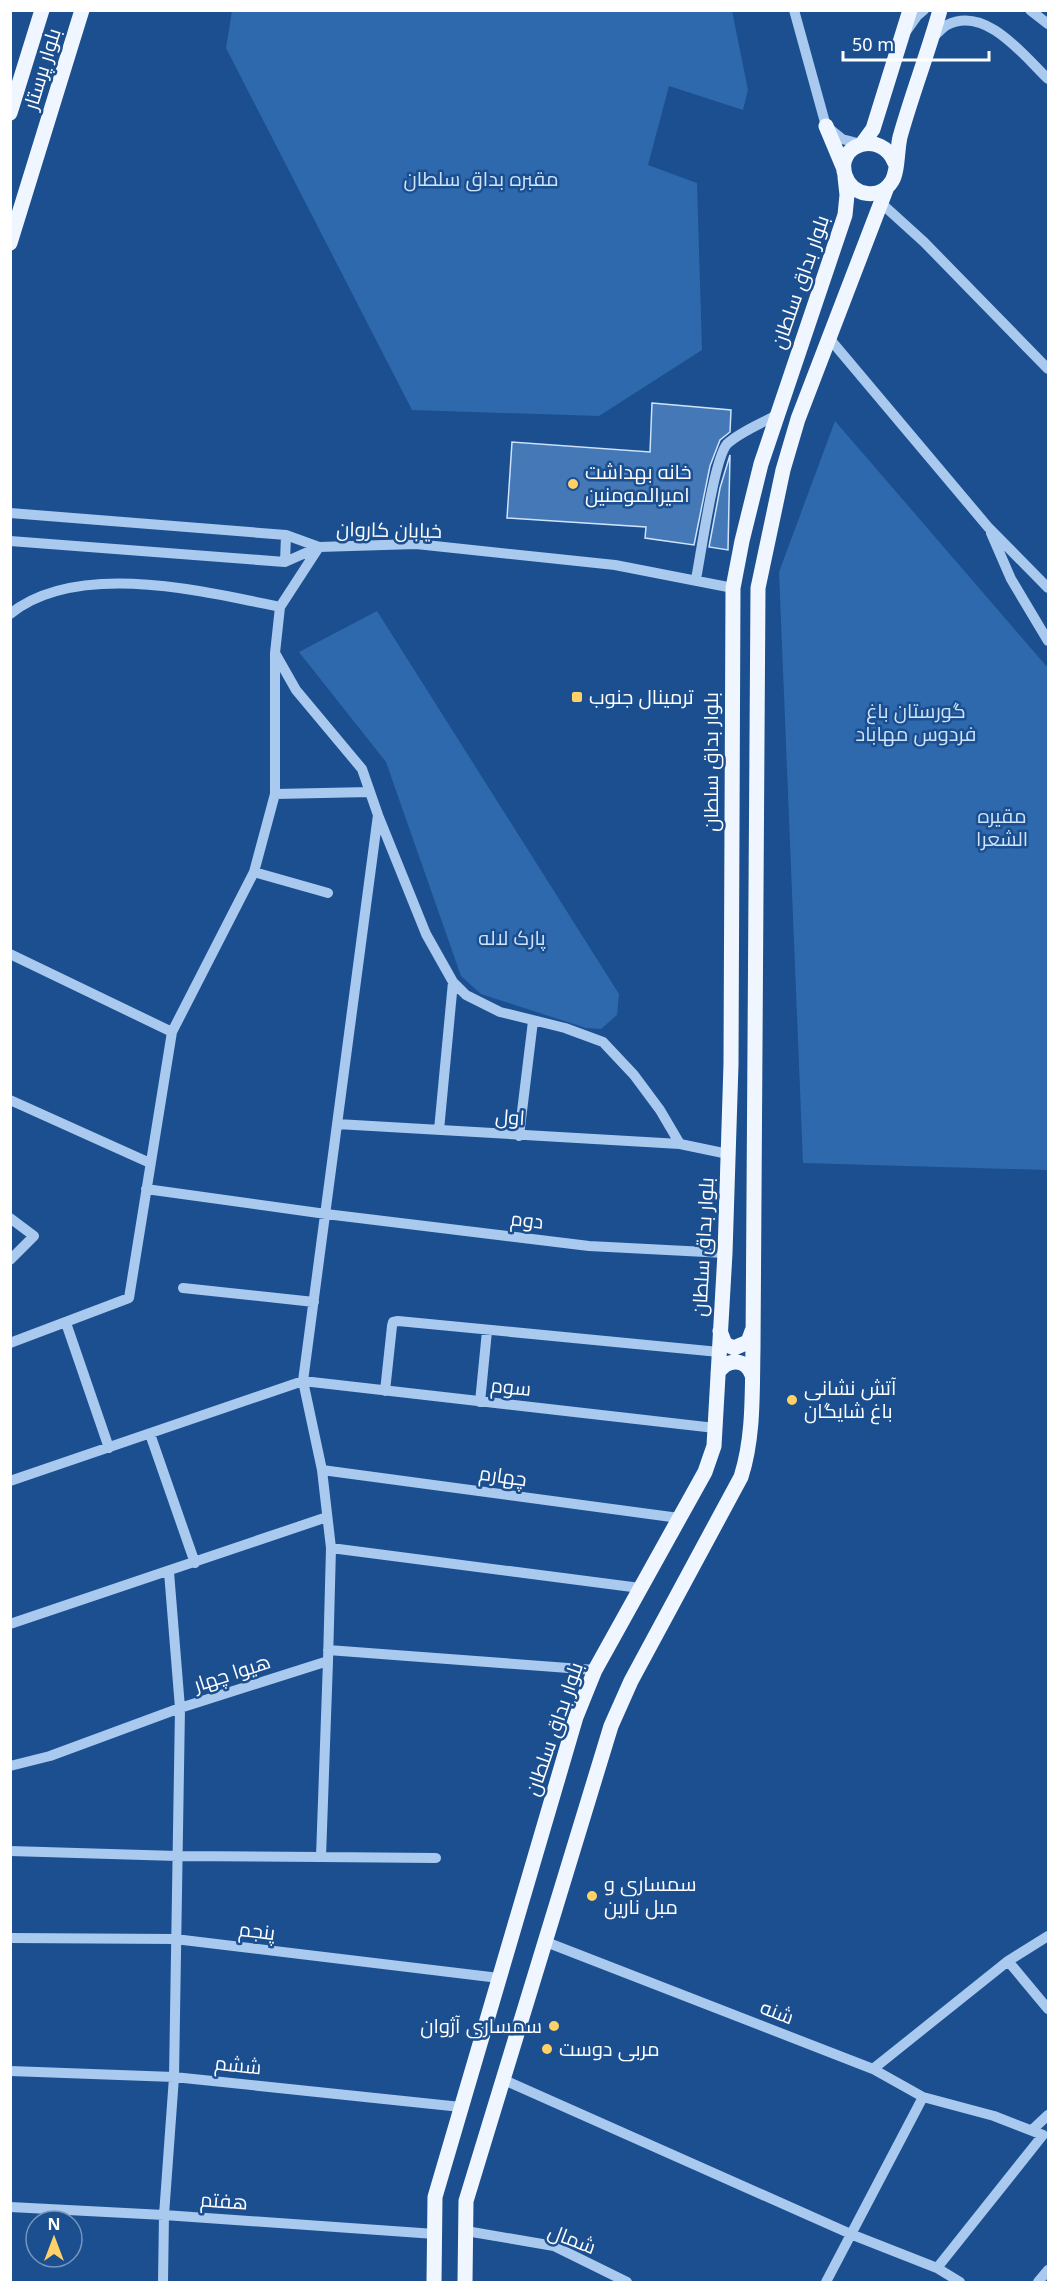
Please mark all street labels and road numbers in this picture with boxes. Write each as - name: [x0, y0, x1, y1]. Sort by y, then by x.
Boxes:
- street label: بلوار پرستار: [16, 25, 67, 114]
- street label: بلوار بداق سلطان: [764, 211, 835, 352]
- street label: خیابان کاروان: [336, 515, 442, 544]
- street label: بلوار بداق سلطان: [697, 692, 724, 832]
- street label: اول: [494, 1102, 526, 1131]
- street label: بلوار بداق سلطان: [685, 1177, 720, 1317]
- street label: دوم: [509, 1204, 545, 1236]
- street label: سوم: [489, 1371, 533, 1403]
- street label: چهارم: [477, 1459, 529, 1493]
- street label: هیوا چهار: [189, 1647, 274, 1698]
- street label: بلوار بداق سلطان: [518, 1658, 589, 1799]
- street label: پنجم: [237, 1915, 277, 1947]
- street label: شنه: [756, 1993, 798, 2030]
- street label: ششم: [213, 2049, 263, 2081]
- street label: هفتم: [199, 2185, 249, 2217]
- street label: شمال: [544, 2217, 600, 2260]

